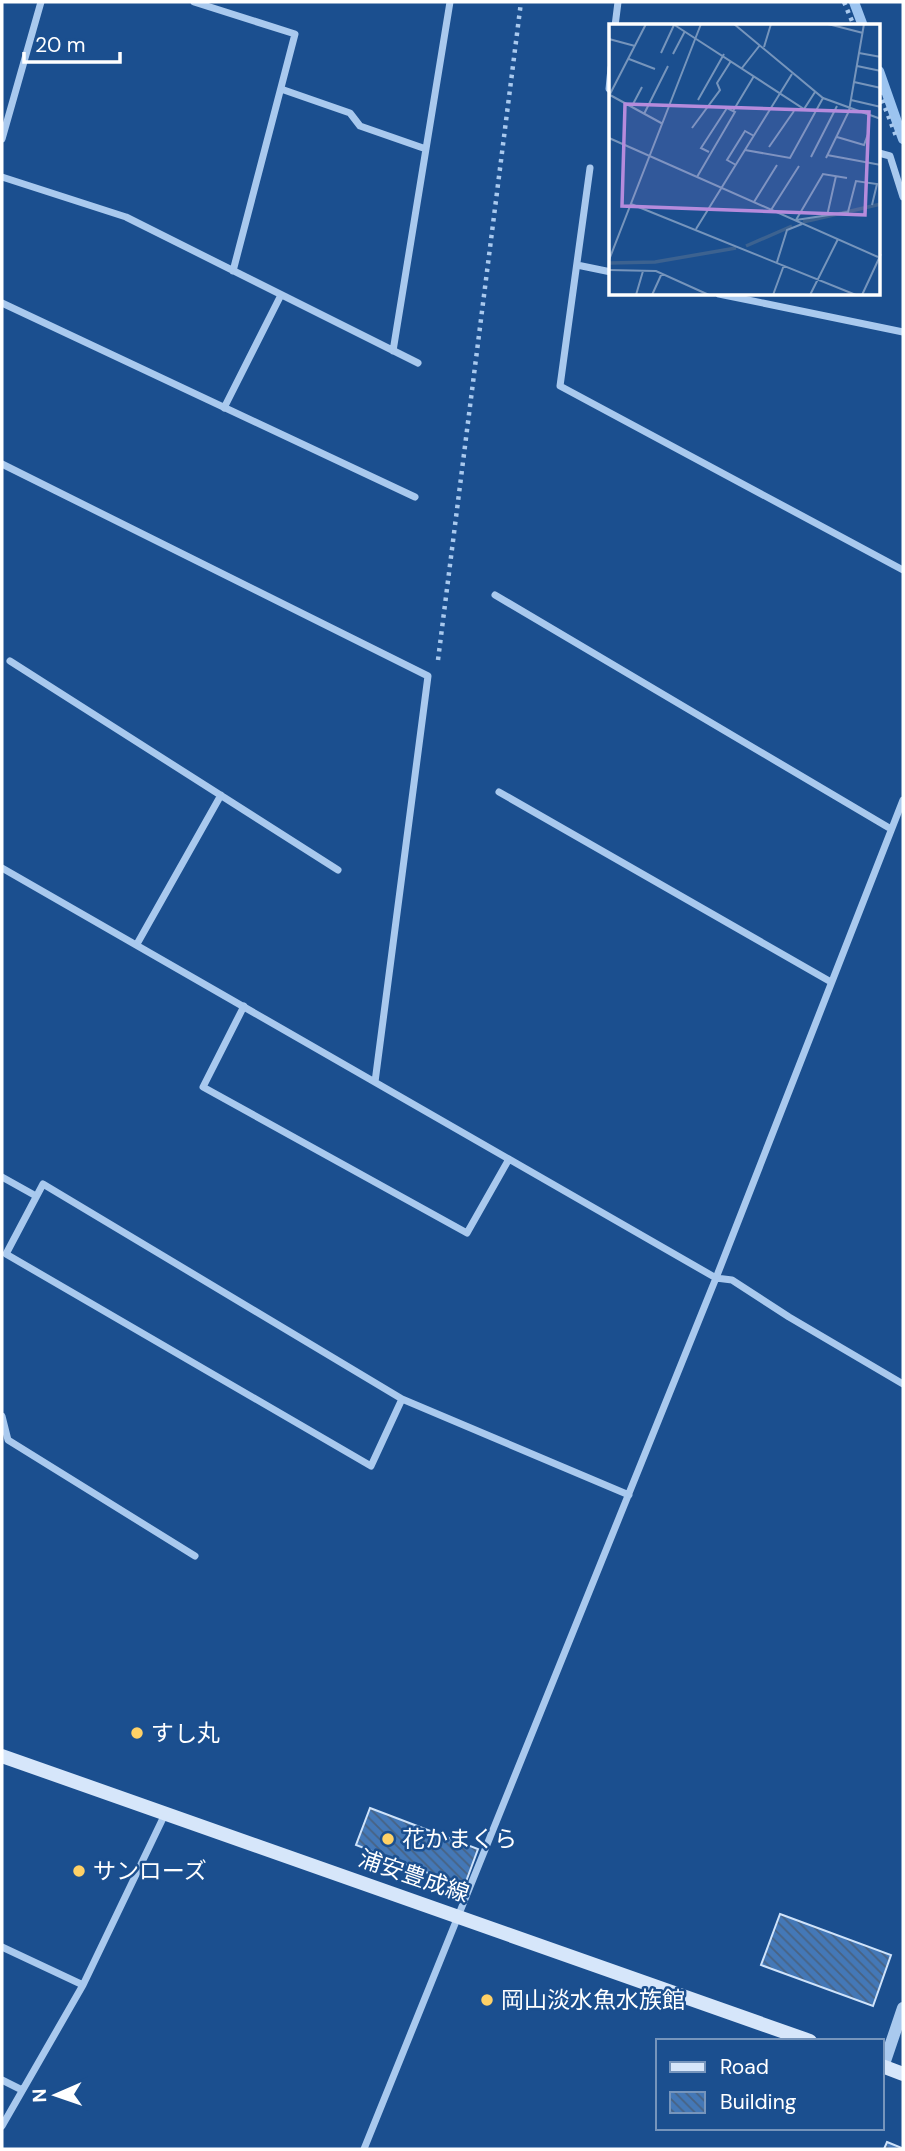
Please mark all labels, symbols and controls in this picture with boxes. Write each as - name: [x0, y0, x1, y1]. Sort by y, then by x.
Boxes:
- scale bar: [24, 21, 121, 65]
- inset map: [609, 24, 880, 296]
- text: 20 m: [35, 31, 86, 59]
- place label: すし丸: [151, 1718, 220, 1748]
- marker: すし丸: [129, 1725, 145, 1741]
- place label: 花かまくら: [402, 1824, 517, 1854]
- marker: 花かまくら: [380, 1831, 396, 1847]
- street label: 浦安豊成線: [355, 1843, 473, 1909]
- place label: サンローズ: [93, 1856, 207, 1886]
- marker: サンローズ: [71, 1863, 87, 1879]
- place label: 岡山淡水魚水族館: [501, 1985, 685, 2015]
- marker: 岡山淡水魚水族館: [479, 1992, 495, 2008]
- legend: [656, 2039, 884, 2130]
- text: Road: [720, 2053, 769, 2081]
- north arrow: [21, 2060, 91, 2130]
- text: N: [27, 2088, 52, 2103]
- text: Building: [720, 2088, 797, 2116]

